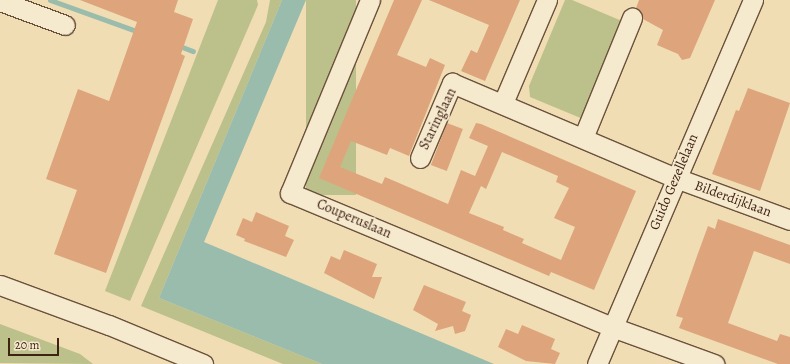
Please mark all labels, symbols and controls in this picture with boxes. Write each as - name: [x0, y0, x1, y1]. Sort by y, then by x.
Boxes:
- street label: Staringlaan: [416, 85, 460, 153]
- street label: Guido Gezellelaan: [646, 131, 702, 233]
- street label: Bilderdijklaan: [692, 177, 774, 221]
- street label: Couperuslaan: [314, 196, 394, 242]
- scale bar: [10, 330, 61, 356]
- text: 20 m: [15, 337, 39, 353]

